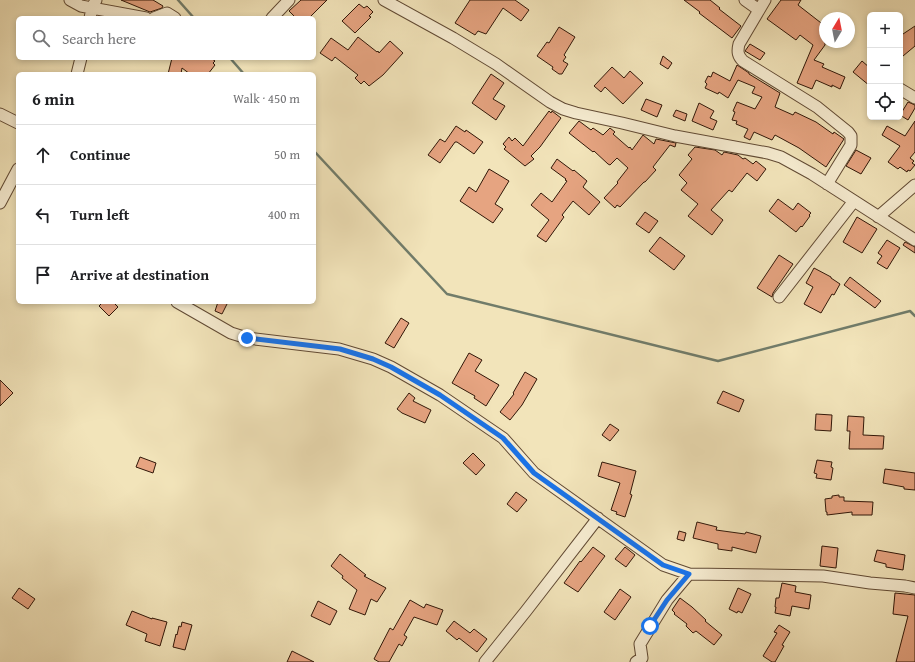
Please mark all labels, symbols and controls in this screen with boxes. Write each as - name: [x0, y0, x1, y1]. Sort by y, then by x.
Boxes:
- north arrow: [819, 12, 855, 48]
- map controls: [867, 12, 903, 120]
- button: +: [867, 12, 903, 48]
- search box: [16, 16, 316, 60]
- icon: search: [30, 27, 52, 49]
- text: Search here: [62, 28, 136, 49]
- button: −: [867, 48, 903, 84]
- button: locate: [867, 84, 903, 120]
- text: 6 min: [32, 86, 74, 111]
- text: Walk · 450 m: [233, 89, 300, 108]
- icon: ahead: [32, 144, 54, 166]
- text: Continue: [70, 144, 131, 165]
- text: 50 m: [274, 145, 300, 164]
- icon: left: [32, 204, 54, 226]
- text: Turn left: [70, 204, 129, 225]
- text: 400 m: [268, 205, 300, 224]
- icon: arrive: [32, 264, 54, 286]
- text: Arrive at destination: [70, 264, 209, 285]
- route end: [238, 329, 256, 347]
- route start: [641, 617, 659, 635]

